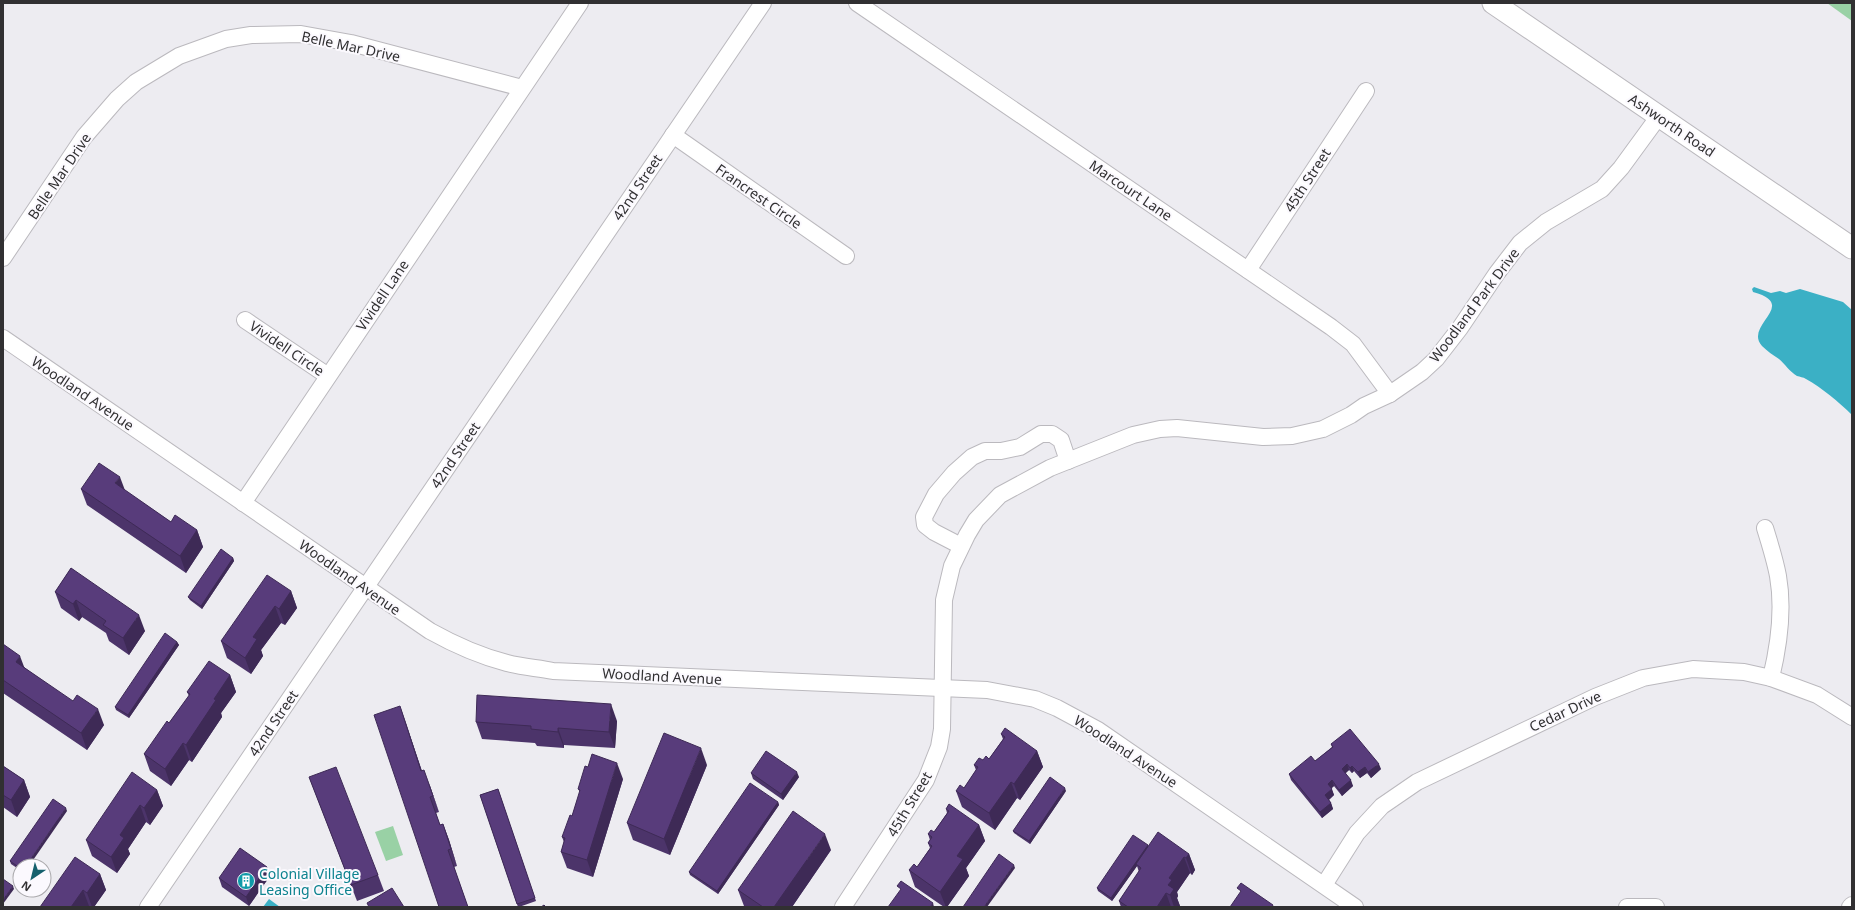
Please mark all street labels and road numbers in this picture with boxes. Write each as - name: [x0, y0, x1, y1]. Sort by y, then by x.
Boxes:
- street label: Belle Mar Drive: [300, 26, 402, 66]
- street label: Ashworth Road: [1625, 89, 1719, 161]
- street label: Belle Mar Drive: [23, 129, 95, 223]
- street label: 45th Street: [1279, 144, 1335, 216]
- street label: 42nd Street: [608, 150, 666, 224]
- street label: Marcourt Lane: [1086, 155, 1176, 225]
- street label: Francrest Circle: [712, 159, 806, 233]
- street label: Woodland Park Drive: [1425, 244, 1523, 366]
- street label: Vividell Lane: [351, 256, 413, 334]
- street label: Vividell Circle: [246, 316, 328, 380]
- street label: Woodland Avenue: [28, 352, 138, 434]
- street label: 42nd Street: [426, 418, 484, 492]
- street label: Woodland Avenue: [295, 535, 405, 619]
- street label: Woodland Avenue: [602, 663, 722, 689]
- street label: 42nd Street: [244, 686, 302, 760]
- street label: Cedar Drive: [1526, 686, 1604, 736]
- street label: Woodland Avenue: [1071, 710, 1182, 792]
- street label: 45th Street: [882, 768, 936, 840]

